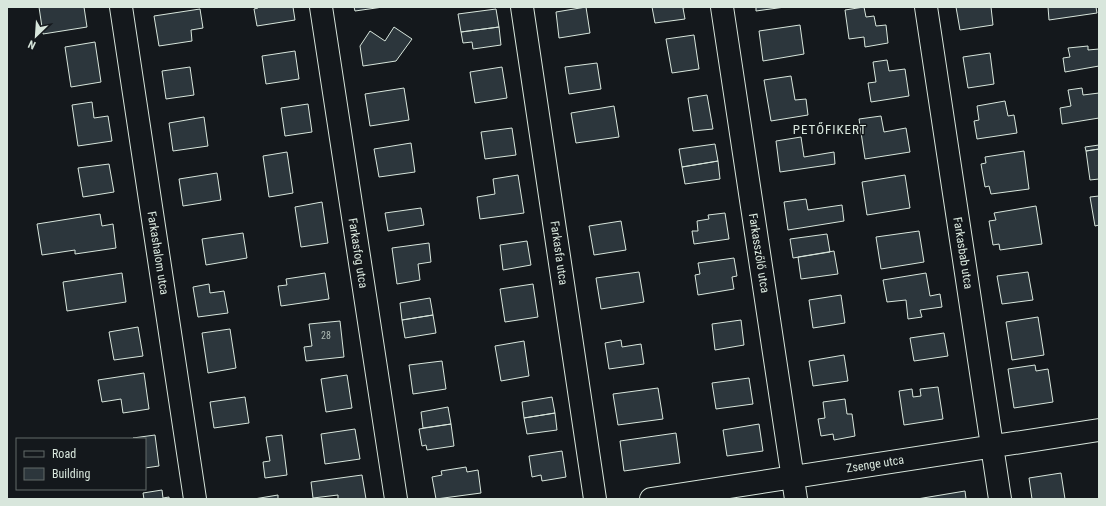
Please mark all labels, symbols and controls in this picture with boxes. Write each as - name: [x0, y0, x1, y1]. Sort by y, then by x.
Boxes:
- north arrow: [16, 16, 56, 56]
- text: N: [26, 37, 38, 52]
- district label: PETŐFIKERT: [793, 122, 867, 137]
- street label: Farkashalom utca: [144, 210, 172, 296]
- street label: Farkasszőlő utca: [746, 212, 772, 294]
- street label: Farkasbab utca: [950, 216, 976, 290]
- street label: Farkasfog utca: [346, 217, 370, 289]
- street label: Farkasfa utca: [548, 220, 570, 286]
- house number: 28: [321, 330, 331, 341]
- legend: [16, 438, 146, 490]
- text: Road: [52, 447, 76, 461]
- street label: Zsenge utca: [845, 453, 905, 475]
- text: Building: [52, 467, 90, 481]

